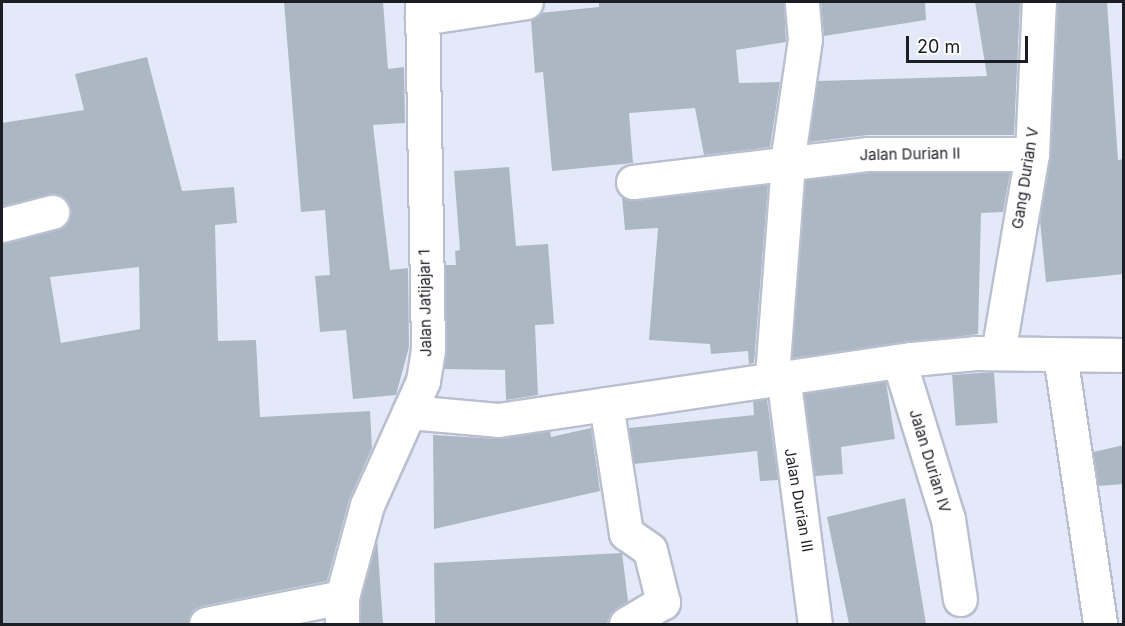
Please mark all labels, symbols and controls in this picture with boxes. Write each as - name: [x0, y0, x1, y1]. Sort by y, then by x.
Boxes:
- scale bar: [909, 24, 1030, 62]
- text: 20 m: [917, 36, 960, 57]
- street label: Gang Durian V: [1008, 126, 1042, 230]
- street label: Jalan Durian II: [859, 144, 961, 164]
- street label: Jalan Jatijajar 1: [415, 249, 435, 357]
- street label: Jalan Durian IV: [906, 407, 954, 515]
- street label: Jalan Durian III: [781, 447, 817, 553]

